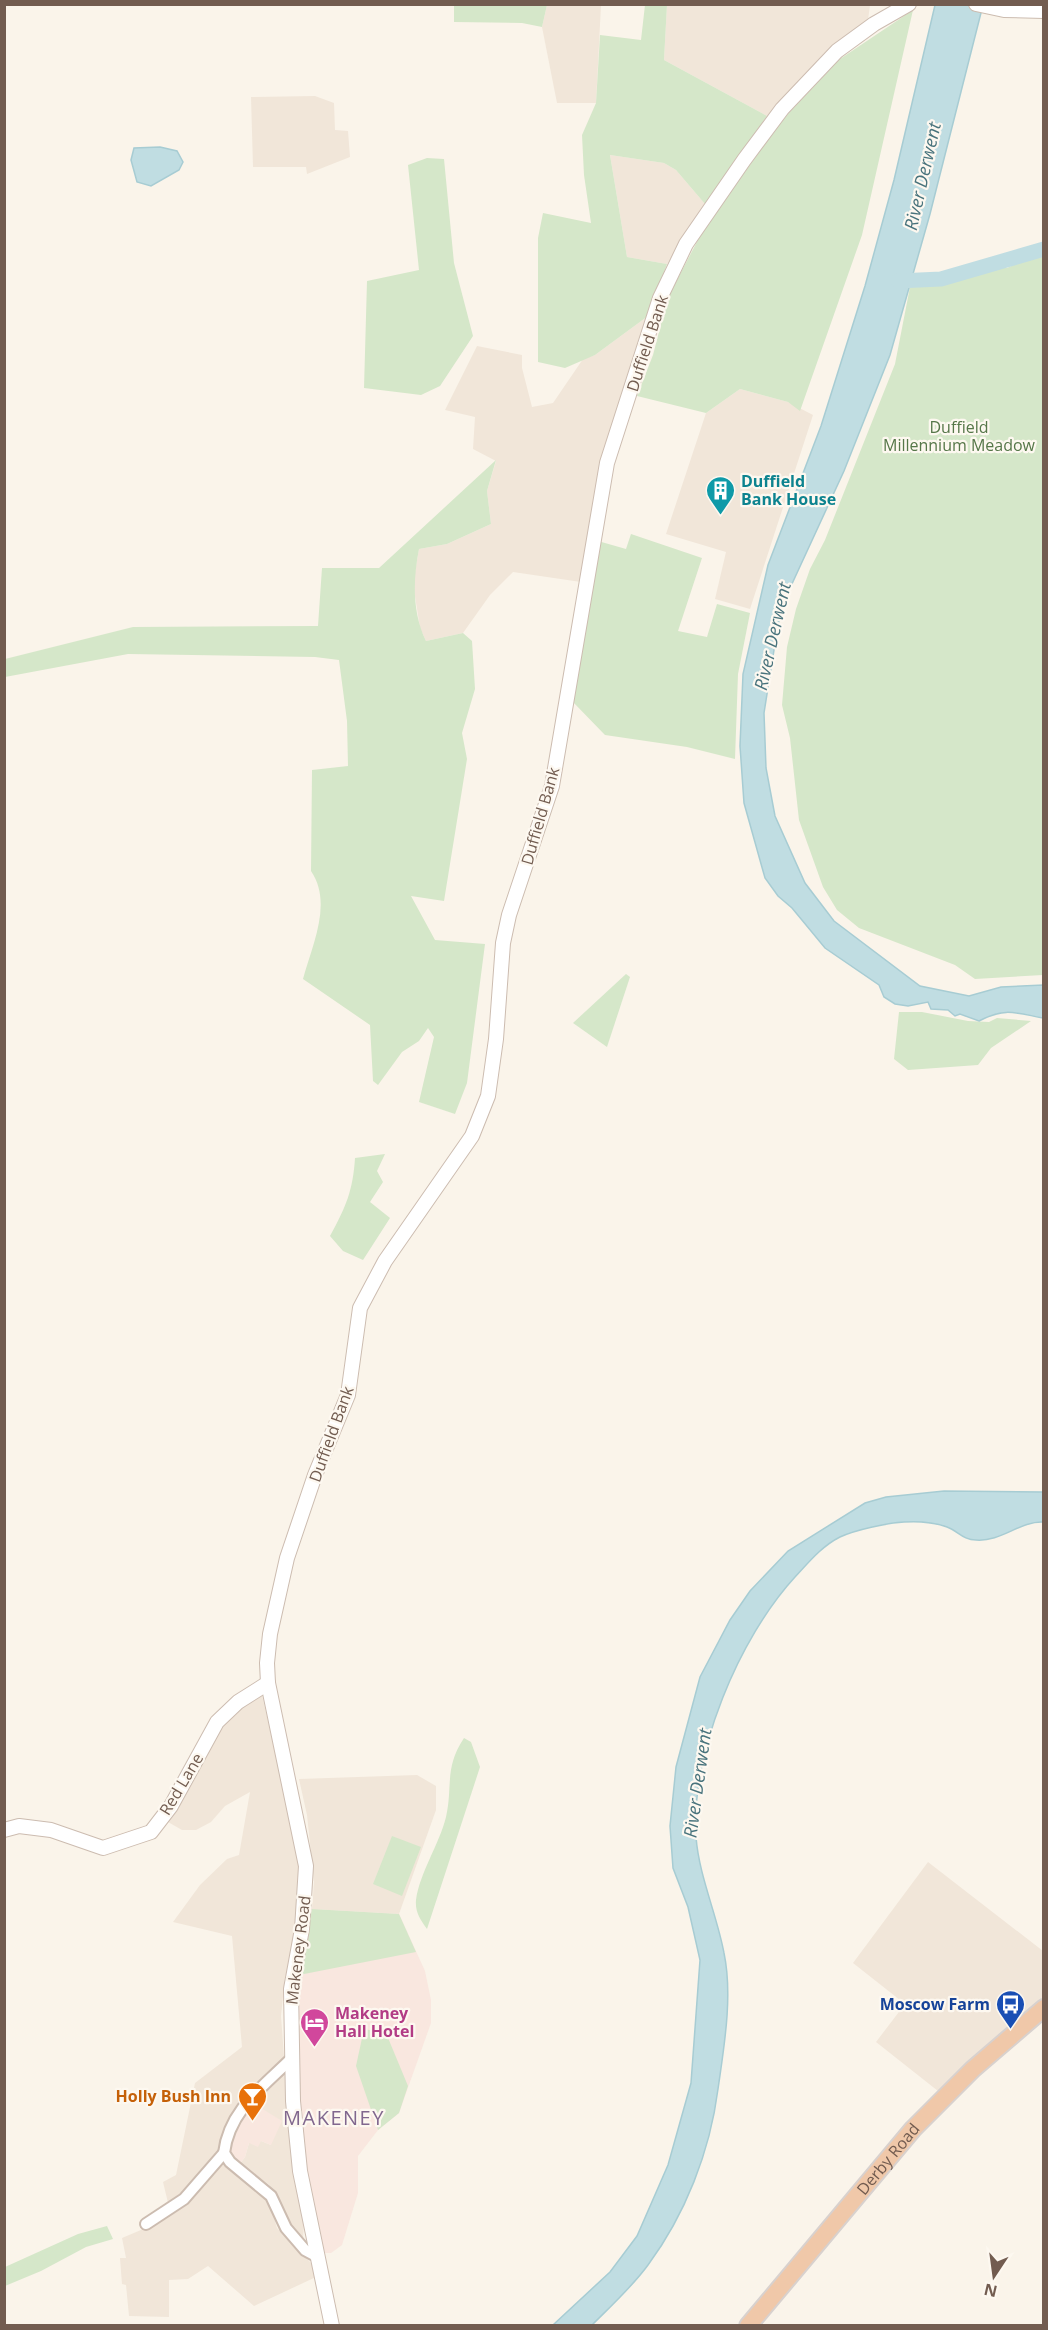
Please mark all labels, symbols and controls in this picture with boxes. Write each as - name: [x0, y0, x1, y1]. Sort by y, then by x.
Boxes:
- water label: River Derwent: [898, 119, 946, 232]
- street label: Duffield Bank: [621, 291, 673, 394]
- park label: Duffield Millennium Meadow: [883, 416, 1036, 456]
- place label: Duffield Bank House: [741, 470, 836, 510]
- building icon: Duffield Bank House: [704, 474, 736, 516]
- water label: River Derwent: [748, 579, 796, 692]
- street label: Duffield Bank: [516, 764, 565, 867]
- street label: Duffield Bank: [303, 1382, 359, 1485]
- water label: River Derwent: [677, 1726, 717, 1839]
- street label: Red Lane: [154, 1749, 208, 1819]
- street label: Makeney Road: [280, 1894, 316, 2006]
- bus stop icon: Moscow Farm: [995, 1988, 1027, 2030]
- place label: Moscow Farm: [880, 1993, 990, 2015]
- place label: Makeney Hall Hotel: [335, 2002, 414, 2042]
- hotel icon: Makeney Hall Hotel: [298, 2006, 330, 2048]
- bar icon: Holly Bush Inn: [236, 2080, 268, 2122]
- place label: Holly Bush Inn: [116, 2085, 231, 2107]
- district label: MAKENEY: [283, 2104, 385, 2131]
- street label: Derby Road: [852, 2118, 924, 2199]
- north arrow: [964, 2246, 1024, 2306]
- text: N: [982, 2278, 999, 2303]

